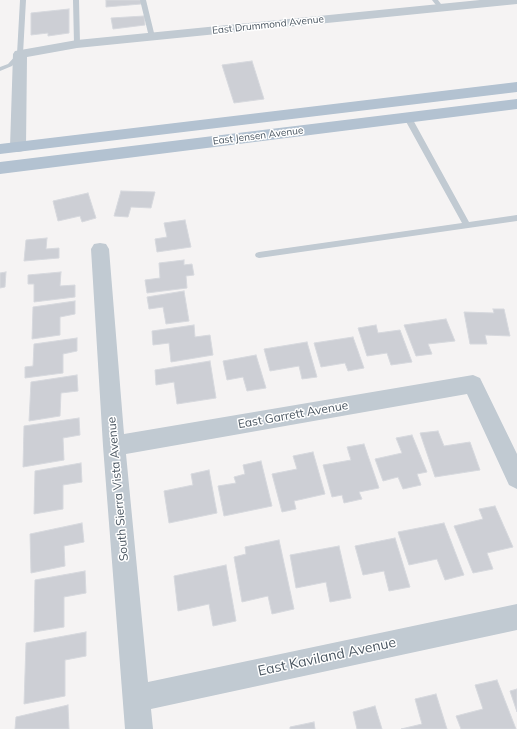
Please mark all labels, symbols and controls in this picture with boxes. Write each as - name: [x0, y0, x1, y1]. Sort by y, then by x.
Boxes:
- street label: East Drummond Avenue: [212, 13, 324, 37]
- street label: East Jensen Avenue: [212, 124, 304, 148]
- street label: East Garrett Avenue: [237, 398, 349, 432]
- street label: South Sierra Vista Avenue: [105, 416, 131, 562]
- street label: East Kaviland Avenue: [256, 634, 398, 680]

